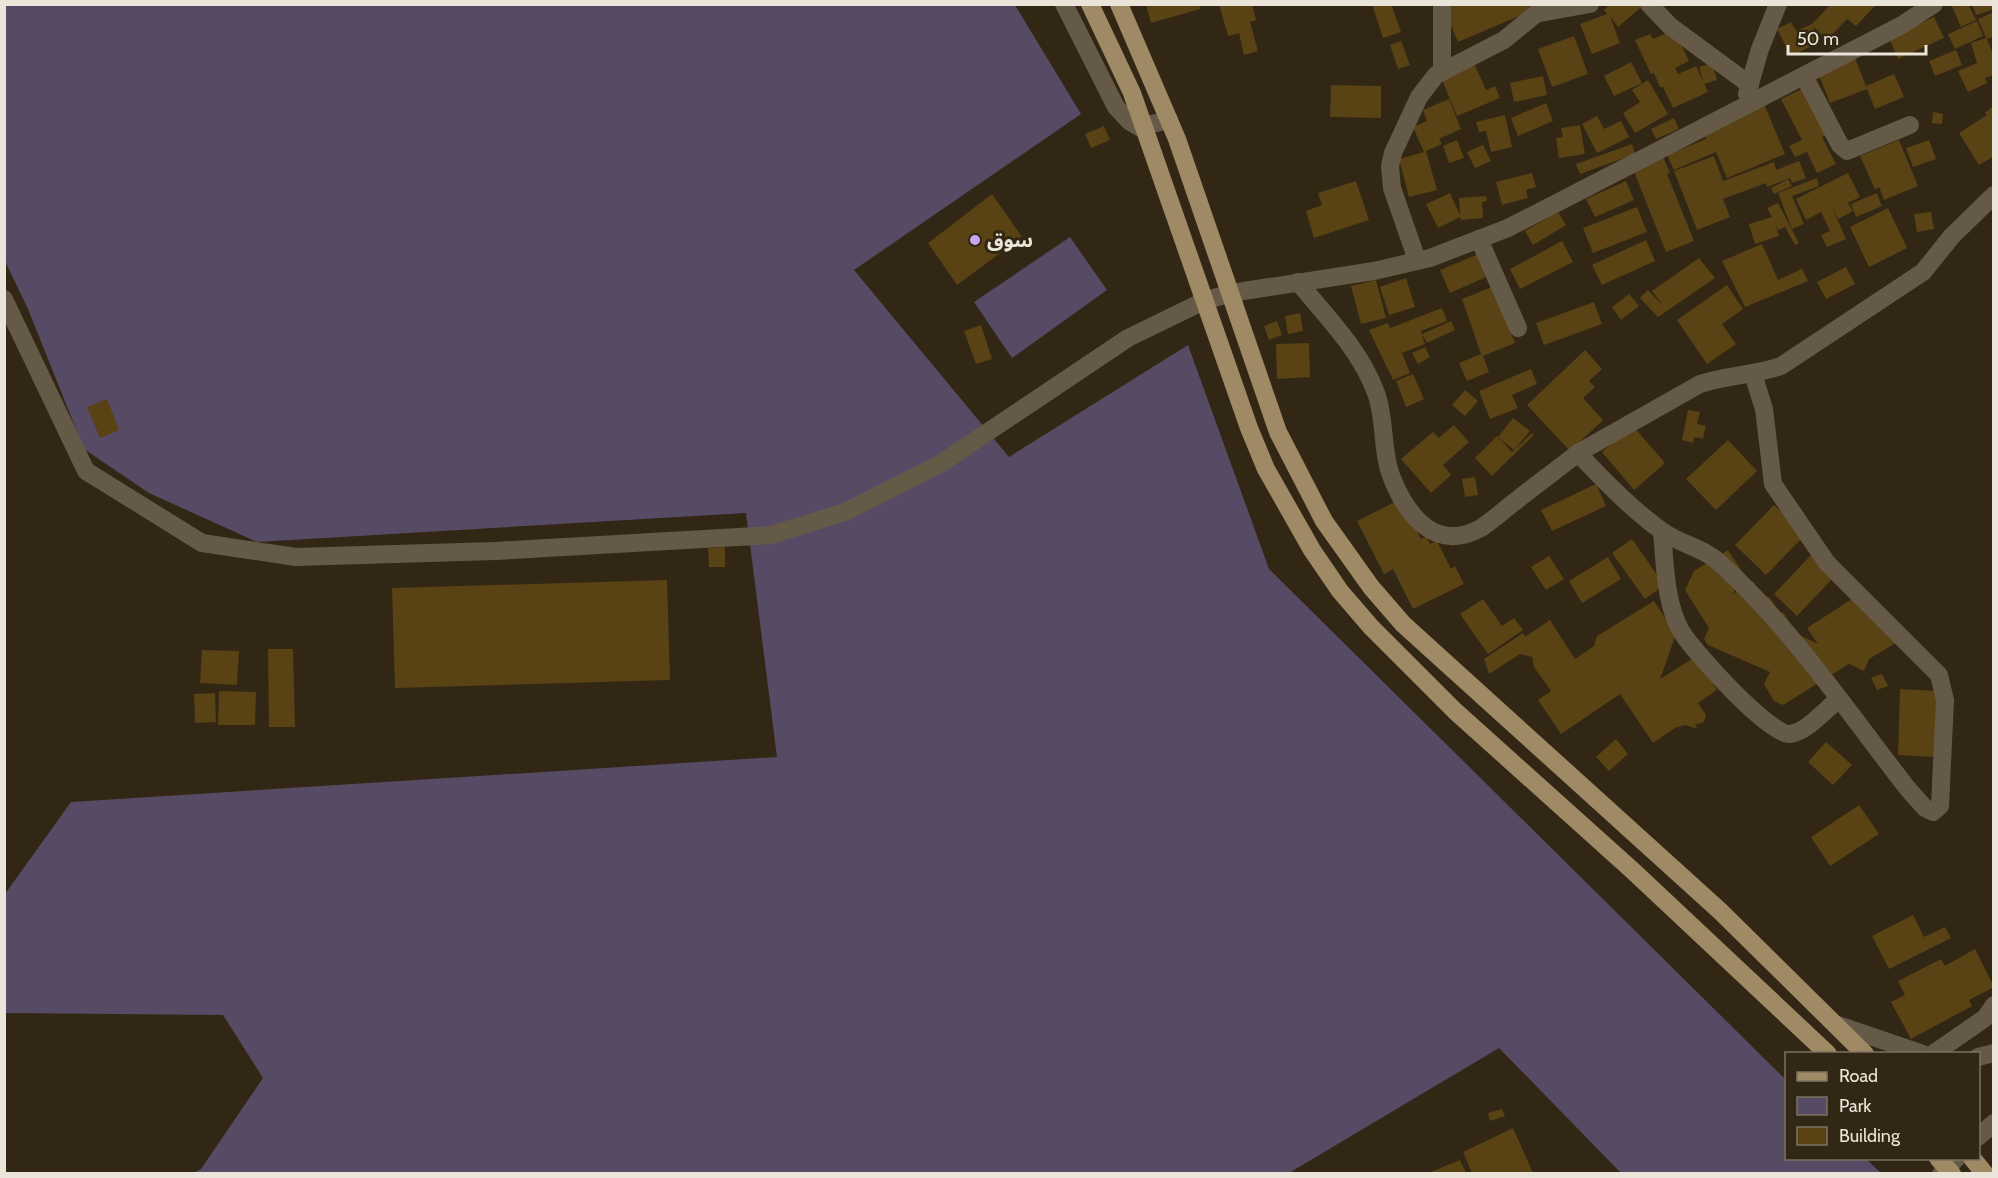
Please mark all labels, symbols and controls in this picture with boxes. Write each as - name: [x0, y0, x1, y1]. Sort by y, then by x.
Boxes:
- scale bar: [1788, 18, 1926, 56]
- text: 50 m: [1797, 28, 1839, 50]
- place label: سوق: [987, 228, 1033, 252]
- marker: سوق: [968, 233, 982, 247]
- legend: [1785, 1052, 1980, 1160]
- text: Road: [1839, 1065, 1878, 1087]
- text: Park: [1839, 1095, 1872, 1117]
- text: Building: [1839, 1125, 1901, 1147]

